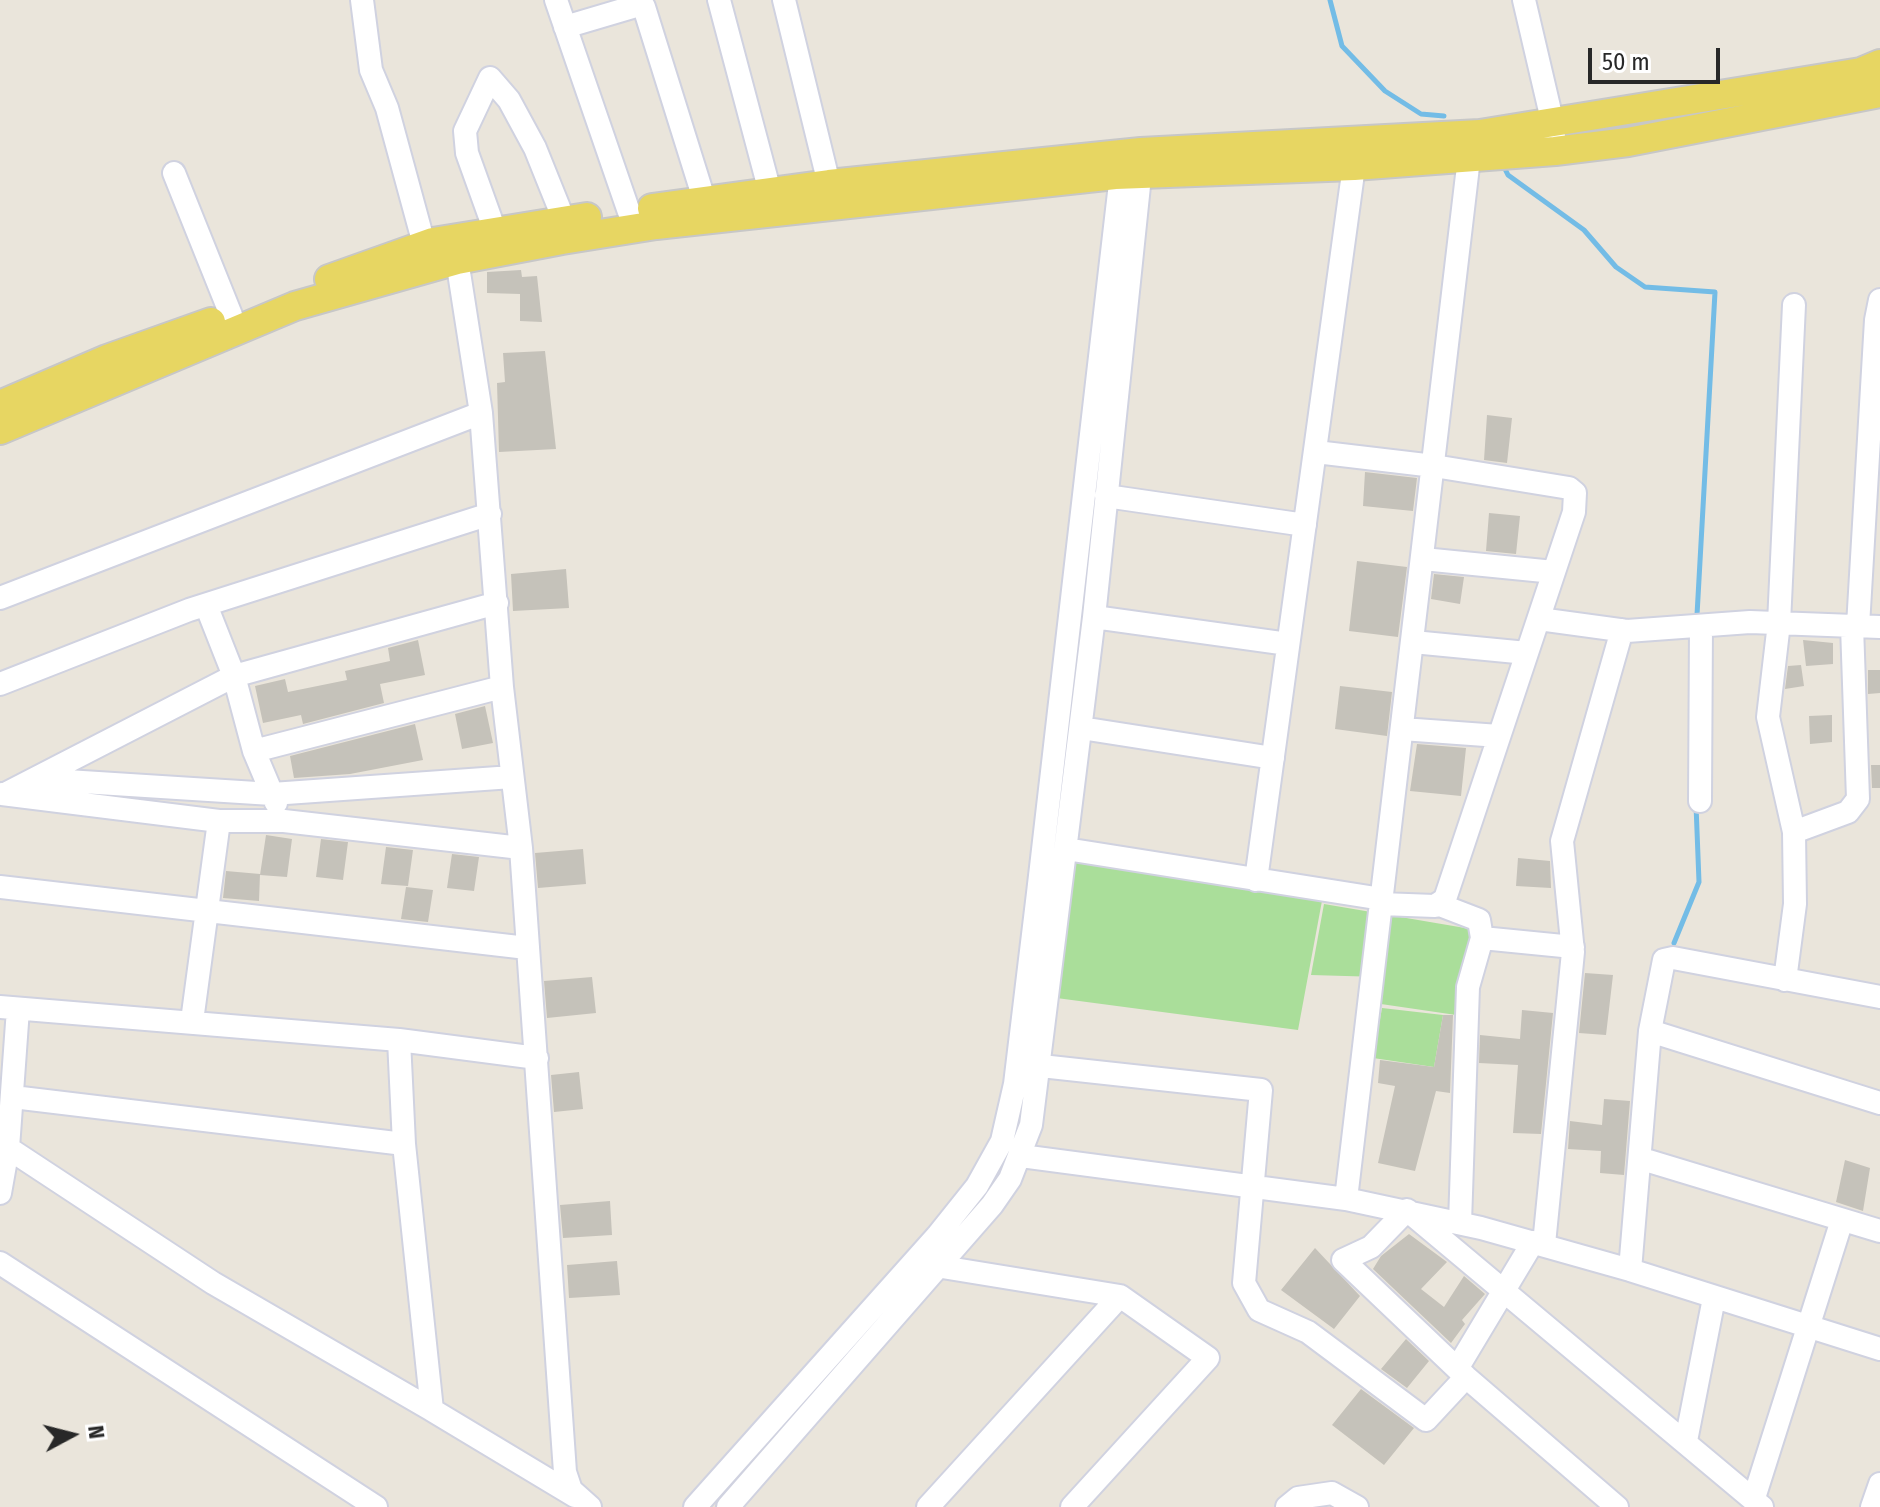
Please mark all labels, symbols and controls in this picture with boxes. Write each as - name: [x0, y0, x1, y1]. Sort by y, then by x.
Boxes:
- scale bar: [1592, 32, 1724, 82]
- text: 50 m: [1602, 48, 1650, 76]
- north arrow: [32, 1395, 112, 1475]
- text: N: [82, 1424, 111, 1440]

